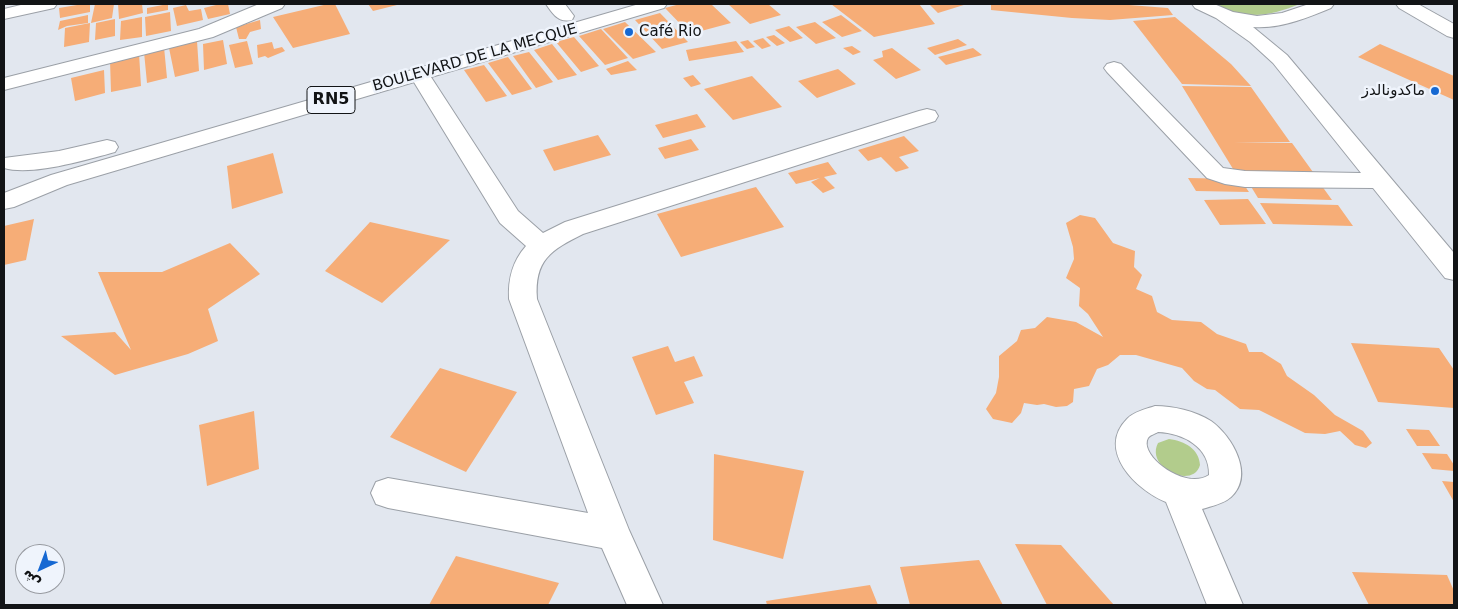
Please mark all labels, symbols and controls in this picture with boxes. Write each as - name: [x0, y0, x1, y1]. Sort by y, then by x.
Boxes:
- street label: BOULEVARD DE LA MECQUE: [371, 20, 579, 96]
- place label: Café Rio: [639, 23, 702, 41]
- marker: Café Rio: [623, 26, 635, 38]
- place label: ماكدونالدز: [1362, 82, 1425, 100]
- marker: ماكدونالدز: [1429, 85, 1441, 97]
- road number: RN5: [307, 86, 355, 114]
- north arrow: [15, 544, 65, 594]
- text: ش: [18, 567, 43, 592]

